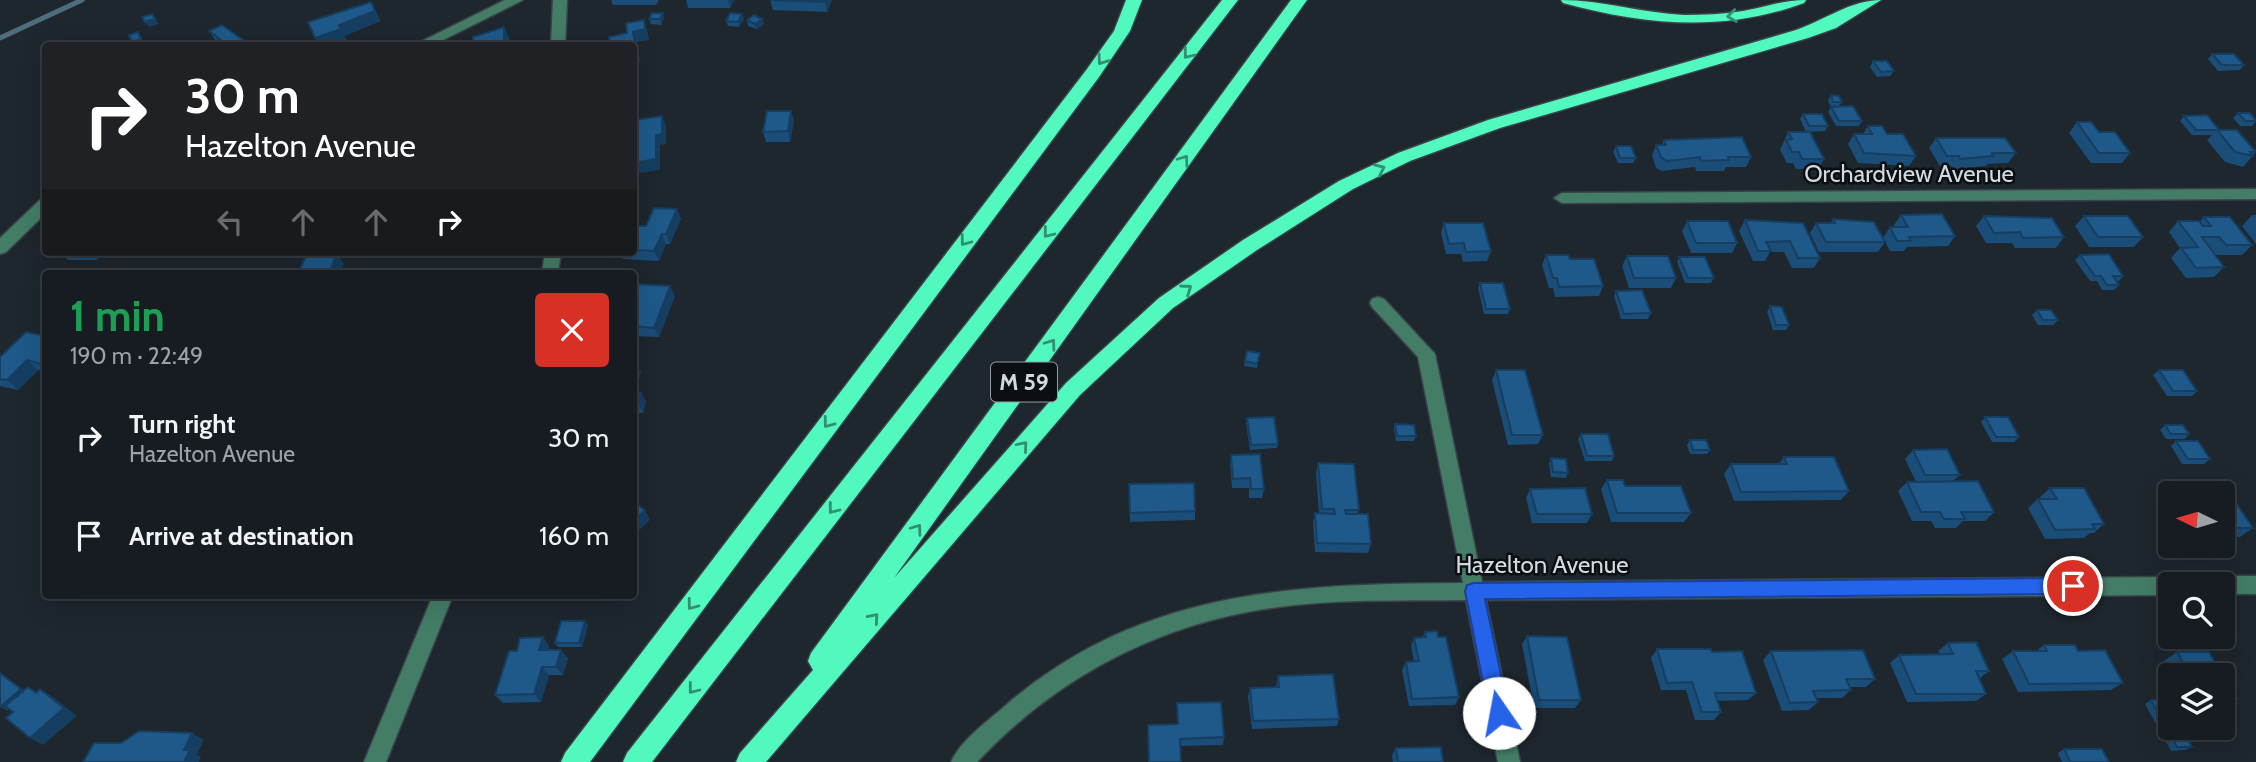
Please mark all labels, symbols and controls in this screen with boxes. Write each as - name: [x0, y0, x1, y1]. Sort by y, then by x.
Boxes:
- one-way arrow: [1726, 9, 1738, 24]
- one-way arrow: [1184, 46, 1197, 58]
- one-way arrow: [1098, 52, 1110, 65]
- text: 30 m: [185, 66, 300, 125]
- icon: right: [70, 70, 161, 161]
- text: Hazelton Avenue: [185, 126, 416, 165]
- one-way arrow: [1176, 155, 1188, 168]
- street label: Orchardview Avenue: [1804, 159, 2014, 188]
- one-way arrow: [1373, 163, 1385, 177]
- icon: left: [211, 203, 249, 241]
- icon: ahead: [284, 203, 322, 241]
- icon: ahead: [357, 203, 395, 241]
- icon: right: [430, 203, 468, 241]
- one-way arrow: [1044, 225, 1057, 238]
- one-way arrow: [961, 234, 973, 246]
- one-way arrow: [1179, 285, 1192, 297]
- text: 1 min: [70, 290, 165, 342]
- button: close: [535, 293, 609, 367]
- one-way arrow: [1042, 339, 1055, 352]
- text: 190 m · 22:49: [70, 342, 203, 370]
- road number: M 59: [991, 362, 1057, 402]
- text: Turn right: [129, 408, 235, 440]
- one-way arrow: [824, 416, 837, 428]
- icon: right: [70, 419, 108, 457]
- text: 30 m: [548, 422, 609, 454]
- text: Hazelton Avenue: [129, 440, 295, 468]
- one-way arrow: [1015, 441, 1027, 454]
- north arrow: [2158, 481, 2235, 558]
- map controls: [2158, 481, 2235, 740]
- one-way arrow: [829, 501, 842, 514]
- icon: arrive: [70, 517, 108, 555]
- text: Arrive at destination: [129, 520, 354, 552]
- text: 160 m: [539, 520, 609, 552]
- one-way arrow: [909, 524, 921, 536]
- street label: Hazelton Avenue: [1455, 550, 1629, 579]
- pin: [2043, 556, 2103, 616]
- icon: arrive: [2054, 567, 2092, 605]
- button: search: [2158, 572, 2235, 649]
- one-way arrow: [688, 598, 700, 610]
- one-way arrow: [866, 613, 878, 626]
- button: layers: [2158, 663, 2235, 740]
- position arrow: [1462, 676, 1536, 750]
- one-way arrow: [689, 681, 702, 693]

